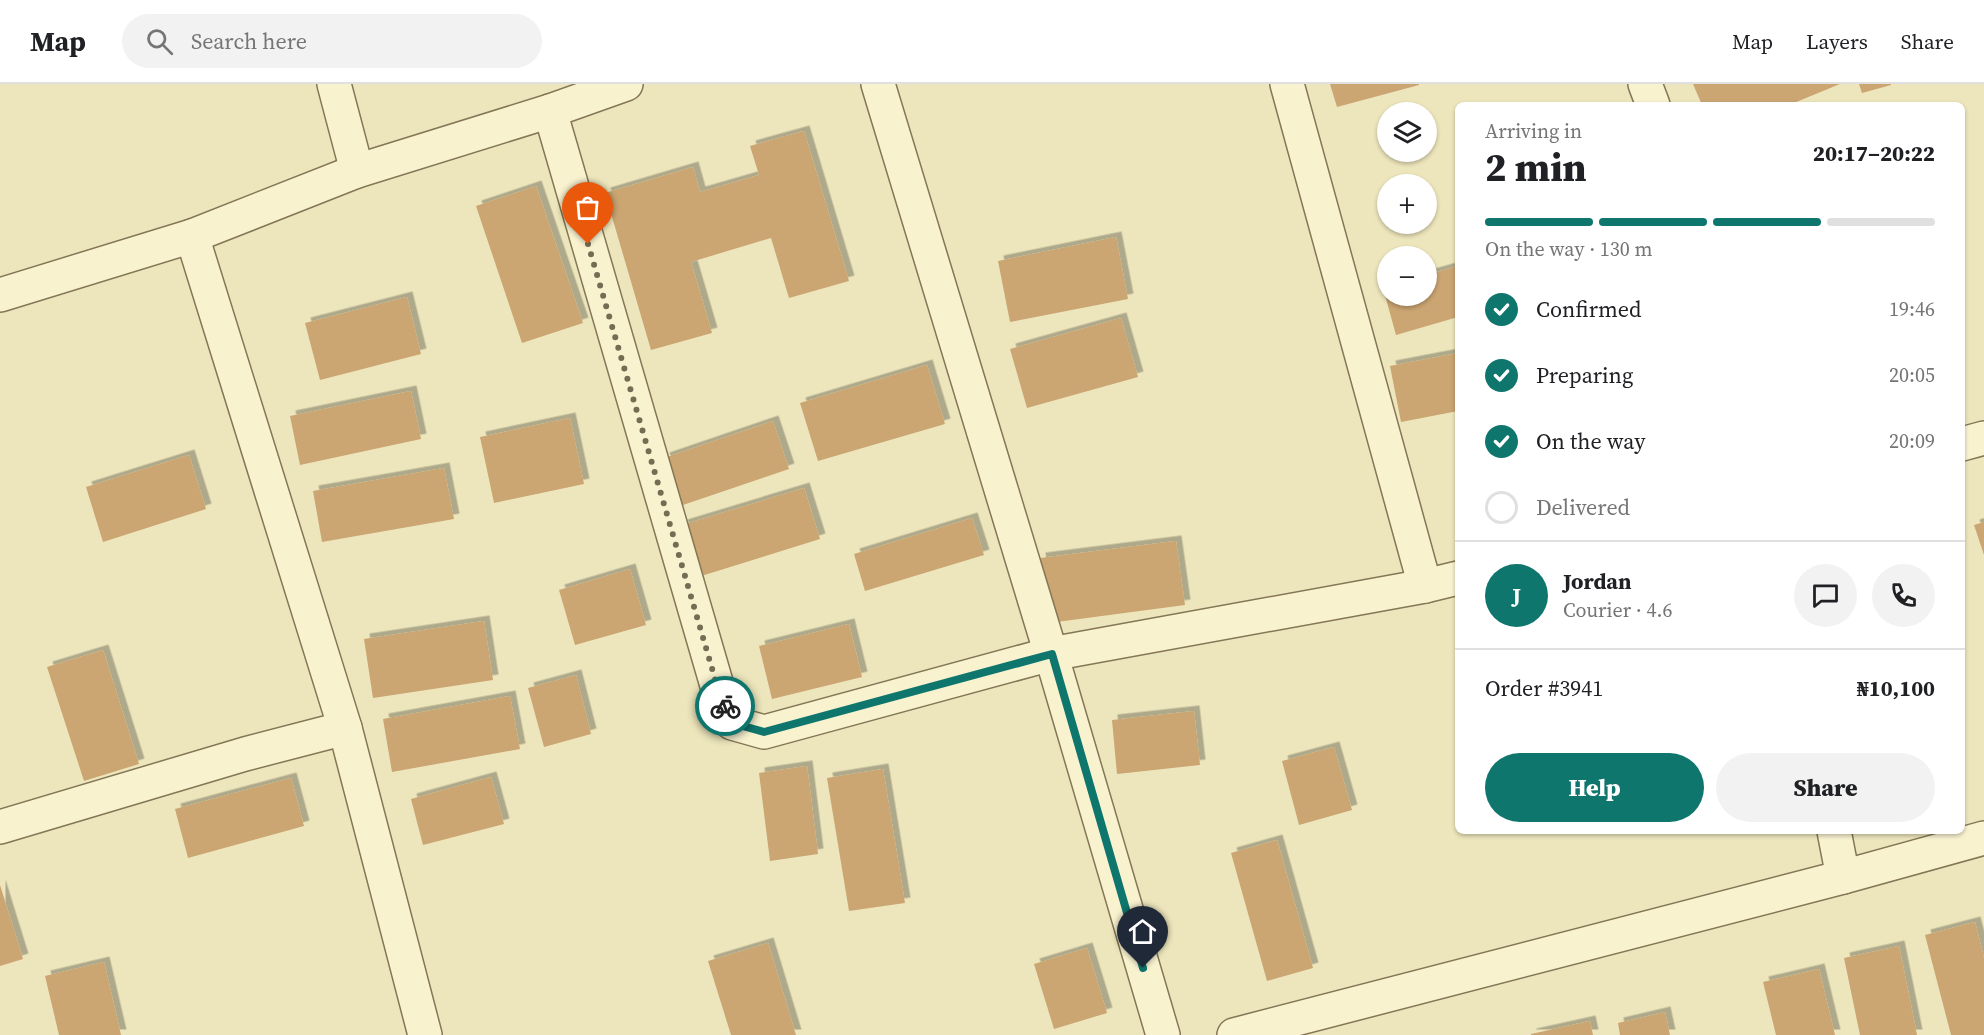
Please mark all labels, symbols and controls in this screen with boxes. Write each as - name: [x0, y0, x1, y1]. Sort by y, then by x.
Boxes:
- search box: [122, 14, 542, 68]
- text: Map: [30, 22, 86, 60]
- icon: search: [143, 25, 176, 58]
- text: Search here: [191, 26, 307, 56]
- text: Map: [1732, 27, 1773, 56]
- text: Layers: [1806, 27, 1868, 56]
- text: Share: [1901, 27, 1954, 56]
- map controls: [1377, 102, 1437, 306]
- button: layers: [1377, 102, 1437, 162]
- text: Arriving in: [1485, 117, 1582, 145]
- text: 20:17–20:22: [1813, 138, 1935, 168]
- text: 2 min: [1485, 141, 1587, 194]
- button: +: [1377, 174, 1437, 234]
- pin: [562, 182, 613, 244]
- icon: bag: [571, 191, 604, 224]
- text: On the way · 130 m: [1485, 235, 1652, 263]
- button: −: [1377, 246, 1437, 306]
- icon: check: [1485, 293, 1518, 326]
- text: Confirmed: [1536, 294, 1641, 324]
- text: 19:46: [1889, 295, 1935, 323]
- icon: check: [1485, 359, 1518, 392]
- text: Preparing: [1536, 360, 1633, 390]
- text: 20:05: [1889, 361, 1935, 389]
- icon: check: [1485, 425, 1518, 458]
- text: On the way: [1536, 426, 1645, 456]
- text: 20:09: [1889, 427, 1935, 455]
- text: Delivered: [1536, 492, 1630, 522]
- button: chat: [1794, 564, 1857, 627]
- button: phone: [1872, 564, 1935, 627]
- text: Jordan: [1563, 566, 1631, 596]
- text: J: [1512, 580, 1521, 610]
- text: Courier · 4.6: [1563, 596, 1672, 624]
- text: Order #3941: [1485, 673, 1603, 703]
- text: ₦10,100: [1857, 673, 1935, 703]
- courier: [695, 676, 755, 736]
- icon: bike: [709, 690, 742, 723]
- button: Help: [1485, 753, 1704, 822]
- button: Share: [1716, 753, 1935, 822]
- pin: [1117, 906, 1168, 968]
- icon: home: [1126, 915, 1159, 948]

